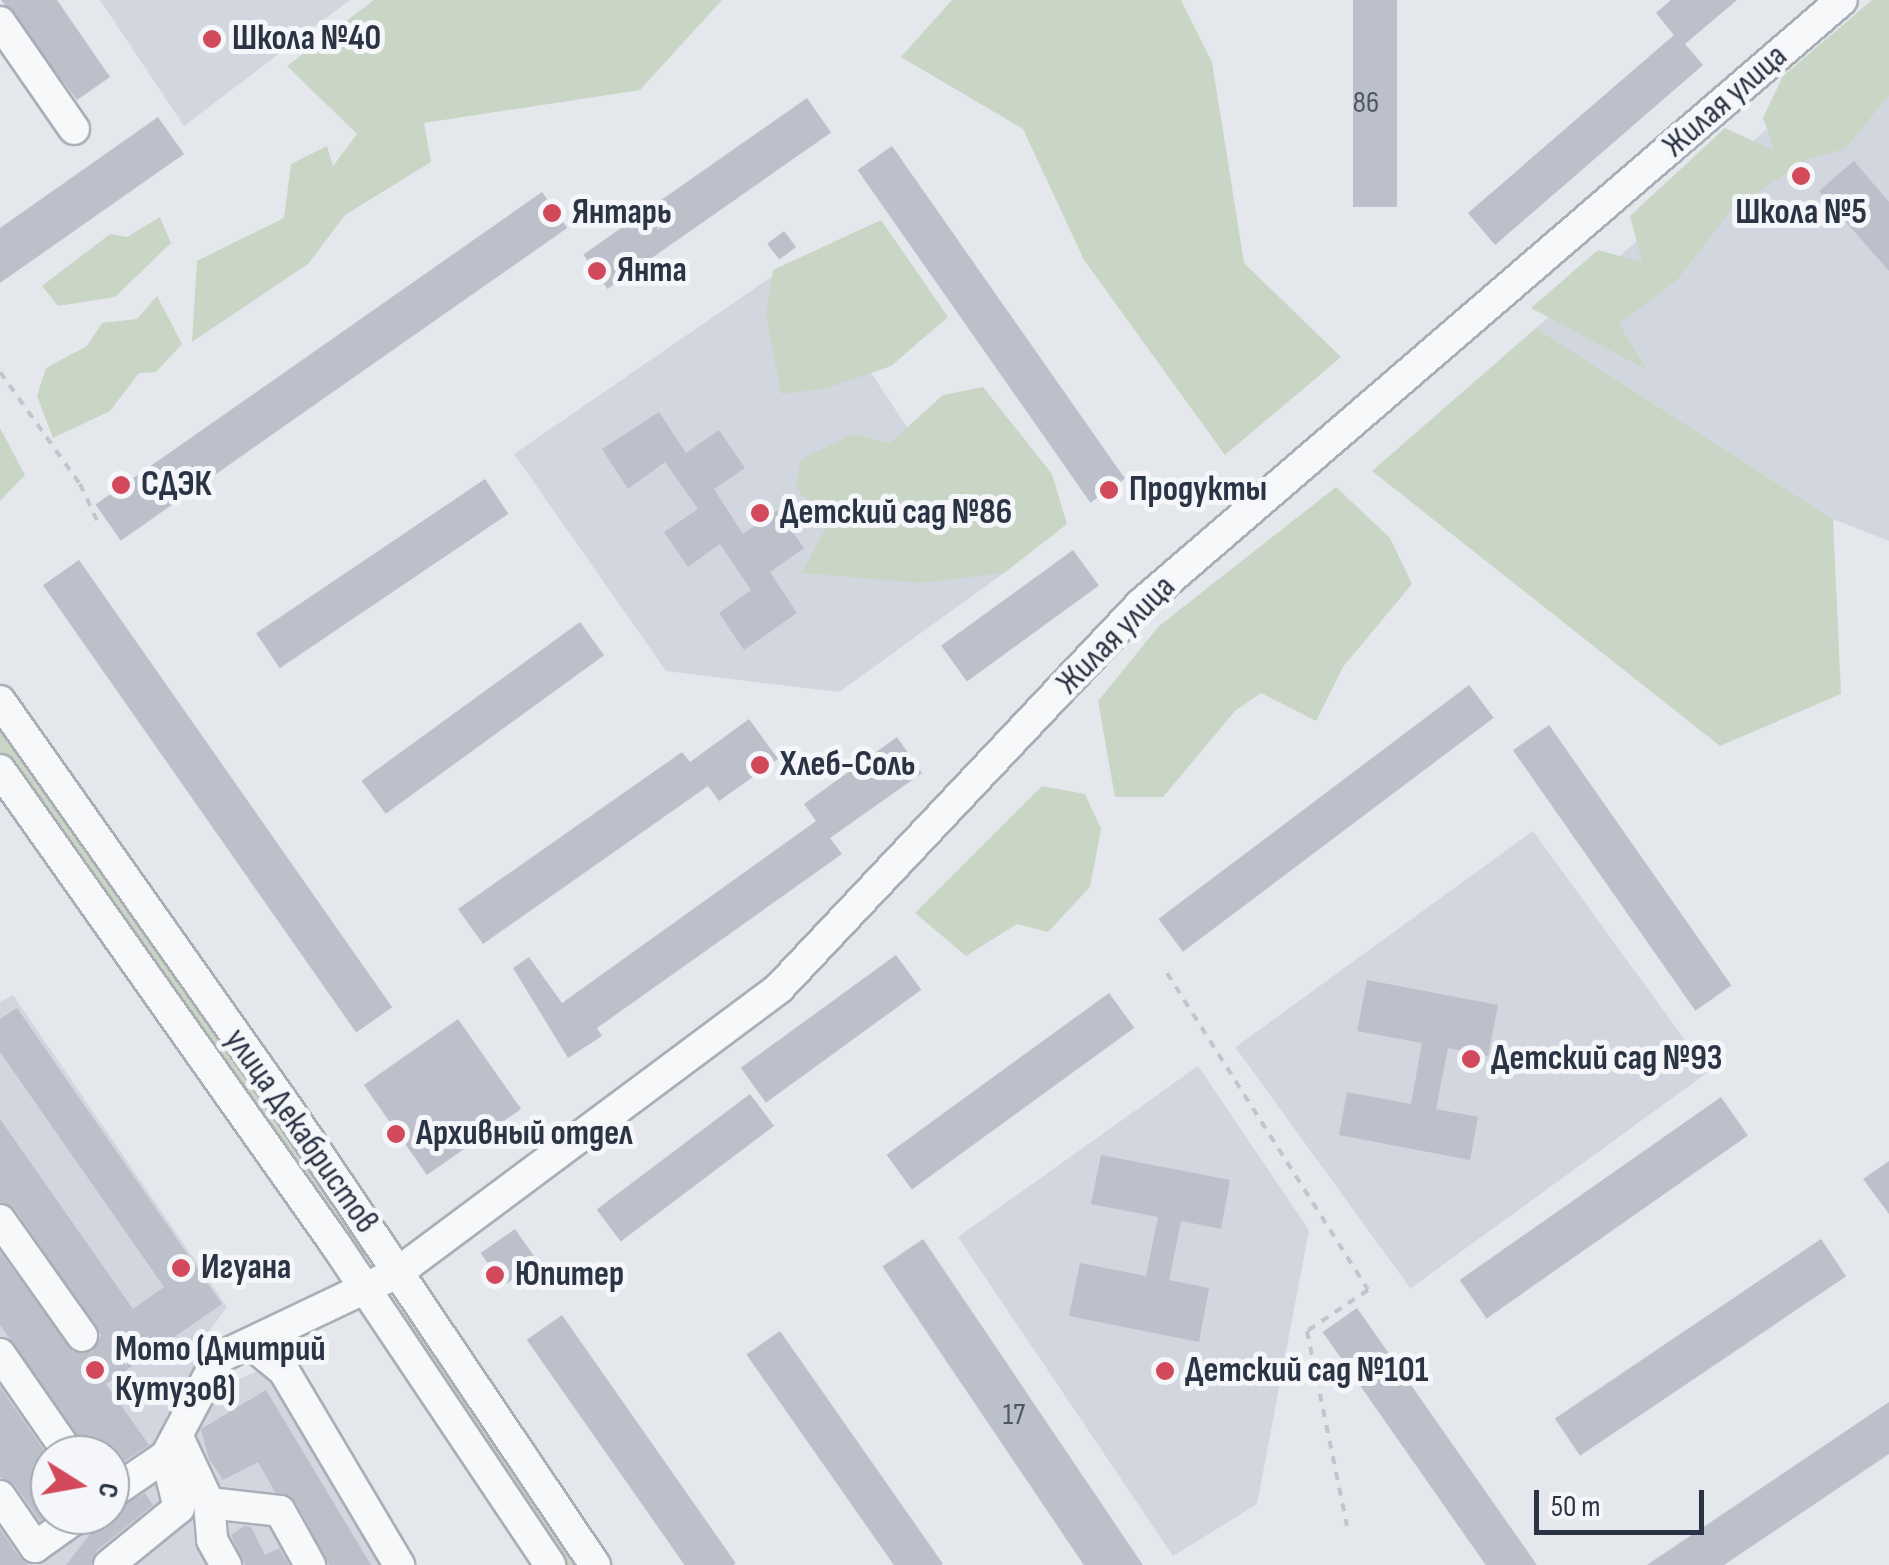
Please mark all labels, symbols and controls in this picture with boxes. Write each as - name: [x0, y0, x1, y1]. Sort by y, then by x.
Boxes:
- place label: Школа №40: [232, 18, 381, 60]
- marker: Школа №40: [201, 28, 223, 50]
- street label: Жилая улица: [1654, 35, 1796, 167]
- house number: 86: [1353, 85, 1379, 121]
- marker: Школа №5: [1790, 165, 1812, 187]
- place label: Янтарь: [572, 192, 672, 234]
- place label: Школа №5: [1735, 192, 1867, 234]
- marker: Янтарь: [541, 202, 563, 224]
- place label: Янта: [617, 250, 687, 292]
- marker: Янта: [586, 260, 608, 282]
- place label: СДЭК: [141, 464, 212, 506]
- place label: Продукты: [1129, 469, 1267, 511]
- marker: СДЭК: [110, 474, 132, 496]
- marker: Продукты: [1098, 479, 1120, 501]
- place label: Детский сад №86: [780, 492, 1012, 534]
- marker: Детский сад №86: [749, 502, 771, 524]
- street label: Жилая улица: [1048, 567, 1184, 703]
- place label: Хлеб-Соль: [780, 744, 915, 786]
- marker: Хлеб-Соль: [749, 754, 771, 776]
- street label: улица Декабристов: [215, 1021, 387, 1241]
- place label: Детский сад №93: [1491, 1038, 1723, 1080]
- marker: Детский сад №93: [1460, 1048, 1482, 1070]
- place label: Архивный отдел: [416, 1113, 633, 1155]
- marker: Архивный отдел: [385, 1123, 407, 1145]
- place label: Игуана: [201, 1247, 291, 1289]
- place label: Юпитер: [515, 1254, 624, 1296]
- marker: Игуана: [170, 1257, 192, 1279]
- marker: Юпитер: [484, 1264, 506, 1286]
- place label: Мото (Дмитрий Кутузов): [115, 1329, 326, 1411]
- place label: Детский сад №101: [1185, 1350, 1428, 1392]
- marker: Мото (Дмитрий Кутузов): [84, 1359, 106, 1381]
- marker: Детский сад №101: [1154, 1360, 1176, 1382]
- house number: 17: [1003, 1397, 1025, 1433]
- north arrow: [30, 1435, 130, 1535]
- scale bar: [1539, 1470, 1709, 1532]
- text: С: [90, 1480, 126, 1501]
- text: 50 m: [1551, 1489, 1600, 1525]

